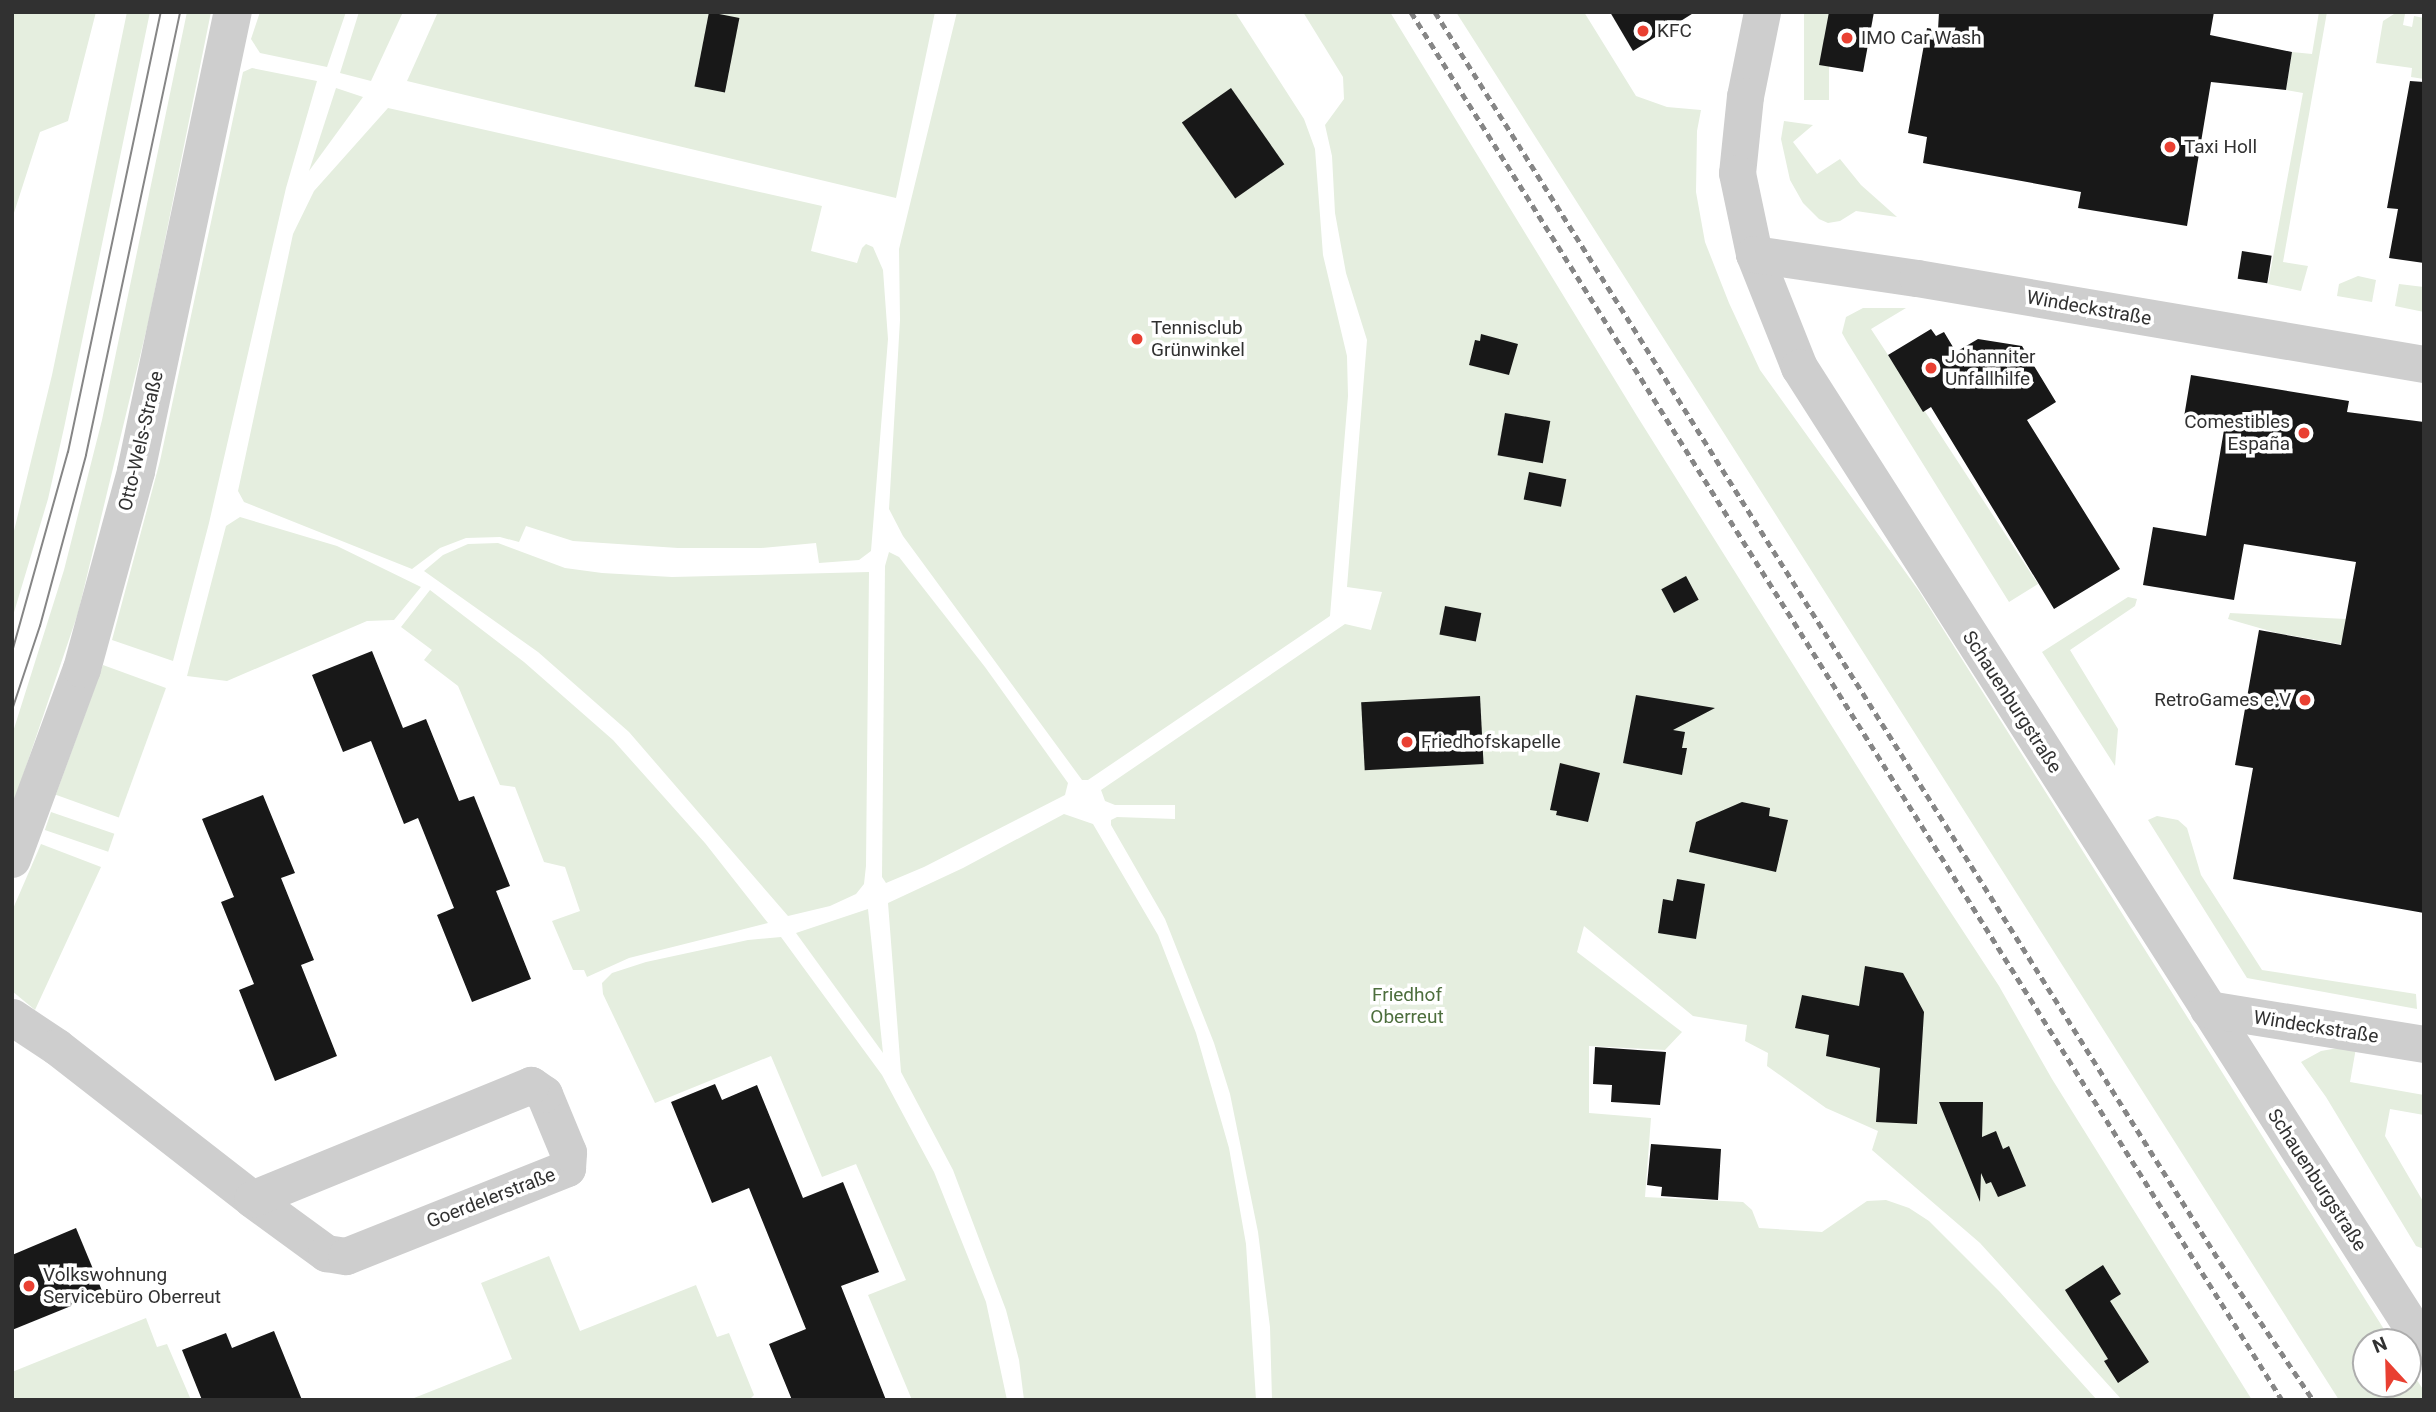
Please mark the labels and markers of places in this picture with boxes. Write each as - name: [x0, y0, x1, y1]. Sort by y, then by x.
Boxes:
- place label: KFC: [1657, 20, 1692, 42]
- marker: KFC: [1635, 23, 1651, 39]
- place label: IMO Car Wash: [1861, 27, 1982, 49]
- marker: IMO Car Wash: [1839, 30, 1855, 46]
- place label: Taxi Holl: [2184, 136, 2257, 158]
- marker: Taxi Holl: [2162, 139, 2178, 155]
- place label: Tennisclub Grünwinkel: [1151, 317, 1245, 361]
- marker: Tennisclub Grünwinkel: [1129, 331, 1145, 347]
- place label: Johanniter Unfallhilfe: [1945, 346, 2035, 390]
- marker: Johanniter Unfallhilfe: [1923, 360, 1939, 376]
- place label: Comestibles España: [2184, 411, 2290, 455]
- marker: Comestibles España: [2296, 425, 2312, 441]
- place label: RetroGames e.V: [2154, 689, 2291, 711]
- marker: RetroGames e.V: [2297, 692, 2313, 708]
- place label: Friedhofskapelle: [1421, 731, 1561, 753]
- marker: Friedhofskapelle: [1399, 734, 1415, 750]
- place label: Volkswohnung Servicebüro Oberreut: [43, 1264, 221, 1308]
- marker: Volkswohnung Servicebüro Oberreut: [21, 1278, 37, 1294]

